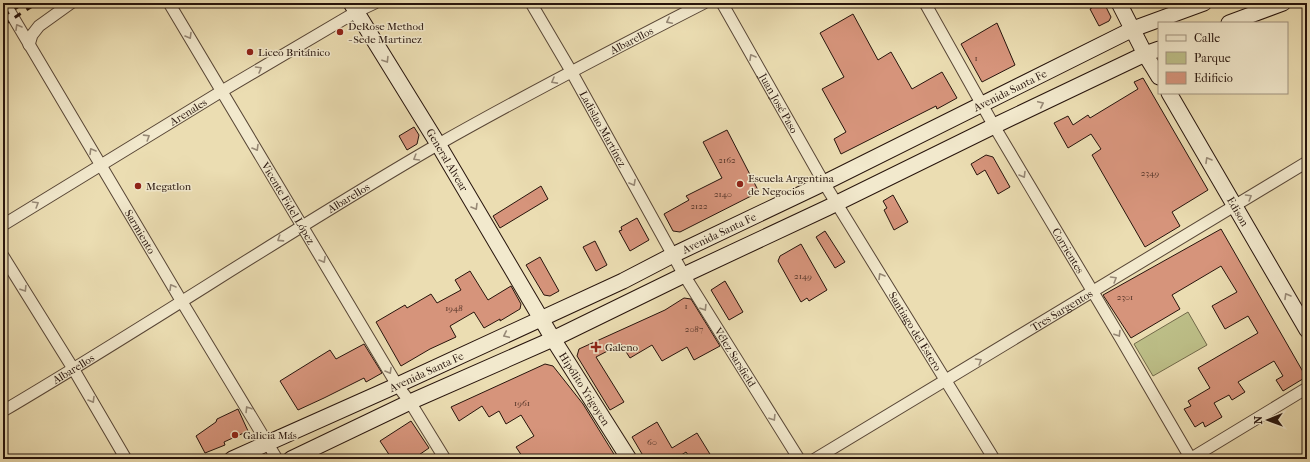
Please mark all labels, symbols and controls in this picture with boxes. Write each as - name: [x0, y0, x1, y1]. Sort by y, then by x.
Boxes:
- one-way arrow: [666, 16, 673, 24]
- place label: DeRose Method - Sede Martinez: [348, 20, 425, 46]
- legend: [1158, 22, 1288, 94]
- one-way arrow: [16, 24, 23, 31]
- street label: Albarellos: [607, 24, 655, 57]
- marker: DeRose Method - Sede Martinez: [335, 27, 345, 37]
- text: Calle: [1194, 31, 1220, 45]
- one-way arrow: [185, 32, 192, 39]
- place label: Liceo Británico: [258, 46, 330, 59]
- marker: Liceo Británico: [245, 47, 255, 57]
- text: Parque: [1194, 51, 1231, 65]
- house number: 1: [974, 53, 978, 63]
- one-way arrow: [750, 54, 757, 61]
- one-way arrow: [381, 56, 389, 63]
- street label: Avenida Santa Fe: [970, 66, 1049, 115]
- one-way arrow: [255, 67, 262, 74]
- street label: Juan José Paso: [756, 70, 801, 136]
- text: Edificio: [1194, 71, 1233, 85]
- one-way arrow: [551, 76, 558, 83]
- street label: Ladislao Martínez: [577, 89, 629, 169]
- street label: Arenales: [166, 95, 209, 129]
- one-way arrow: [1036, 101, 1044, 109]
- street label: General Alvear: [424, 126, 471, 194]
- one-way arrow: [143, 134, 150, 141]
- one-way arrow: [252, 144, 259, 151]
- one-way arrow: [89, 148, 96, 155]
- one-way arrow: [413, 153, 420, 160]
- house number: 2162: [718, 155, 736, 165]
- one-way arrow: [1205, 157, 1212, 164]
- street label: Vicente Fidel López: [258, 159, 318, 247]
- house number: 2349: [1141, 168, 1159, 178]
- one-way arrow: [1018, 171, 1025, 178]
- place label: Escuela Argentina de Negocios: [748, 172, 835, 198]
- one-way arrow: [628, 179, 635, 186]
- marker: Escuela Argentina de Negocios: [735, 179, 745, 189]
- place label: Megatlon: [146, 180, 192, 193]
- street label: Albarellos: [324, 180, 372, 216]
- marker: Megatlon: [133, 181, 143, 191]
- house number: 2140: [714, 189, 732, 199]
- street label: Edison: [1224, 194, 1252, 229]
- one-way arrow: [1245, 194, 1252, 201]
- house number: 2122: [690, 201, 708, 211]
- one-way arrow: [32, 202, 39, 209]
- one-way arrow: [471, 203, 478, 210]
- street label: Sarmiento: [122, 207, 159, 256]
- street label: Avenida Santa Fe: [679, 210, 759, 257]
- street label: Corrientes: [1050, 225, 1087, 276]
- one-way arrow: [278, 234, 285, 241]
- one-way arrow: [318, 255, 325, 263]
- house number: 2149: [794, 271, 812, 281]
- one-way arrow: [878, 273, 886, 280]
- one-way arrow: [1110, 277, 1117, 284]
- one-way arrow: [170, 284, 177, 291]
- one-way arrow: [19, 285, 26, 292]
- street label: Tres Sargentos: [1028, 287, 1095, 334]
- street label: Santiago del Estero: [886, 289, 945, 373]
- house number: 2301: [1117, 292, 1133, 302]
- one-way arrow: [1285, 293, 1292, 300]
- house number: 1: [684, 301, 688, 311]
- house number: 1948: [445, 303, 463, 313]
- one-way arrow: [700, 304, 707, 311]
- house number: 2087: [685, 324, 704, 334]
- street label: Vélez Sarsfield: [711, 324, 759, 390]
- one-way arrow: [503, 330, 510, 338]
- one-way arrow: [1114, 330, 1121, 337]
- marker: Galeno: [590, 341, 602, 353]
- place label: Galeno: [605, 341, 639, 354]
- street label: Avenida Santa Fe: [386, 349, 466, 395]
- street label: Hipólito Yrigoyen: [556, 350, 613, 429]
- street label: Albarellos: [49, 351, 97, 387]
- one-way arrow: [975, 358, 982, 365]
- one-way arrow: [384, 367, 391, 375]
- one-way arrow: [87, 396, 94, 403]
- house number: 1961: [514, 398, 530, 408]
- north arrow: [1248, 400, 1288, 440]
- one-way arrow: [245, 406, 252, 413]
- one-way arrow: [769, 414, 776, 421]
- text: N: [1252, 415, 1265, 424]
- place label: Galicia Más: [243, 429, 297, 442]
- marker: Galicia Más: [230, 430, 240, 440]
- house number: 60: [647, 437, 657, 447]

